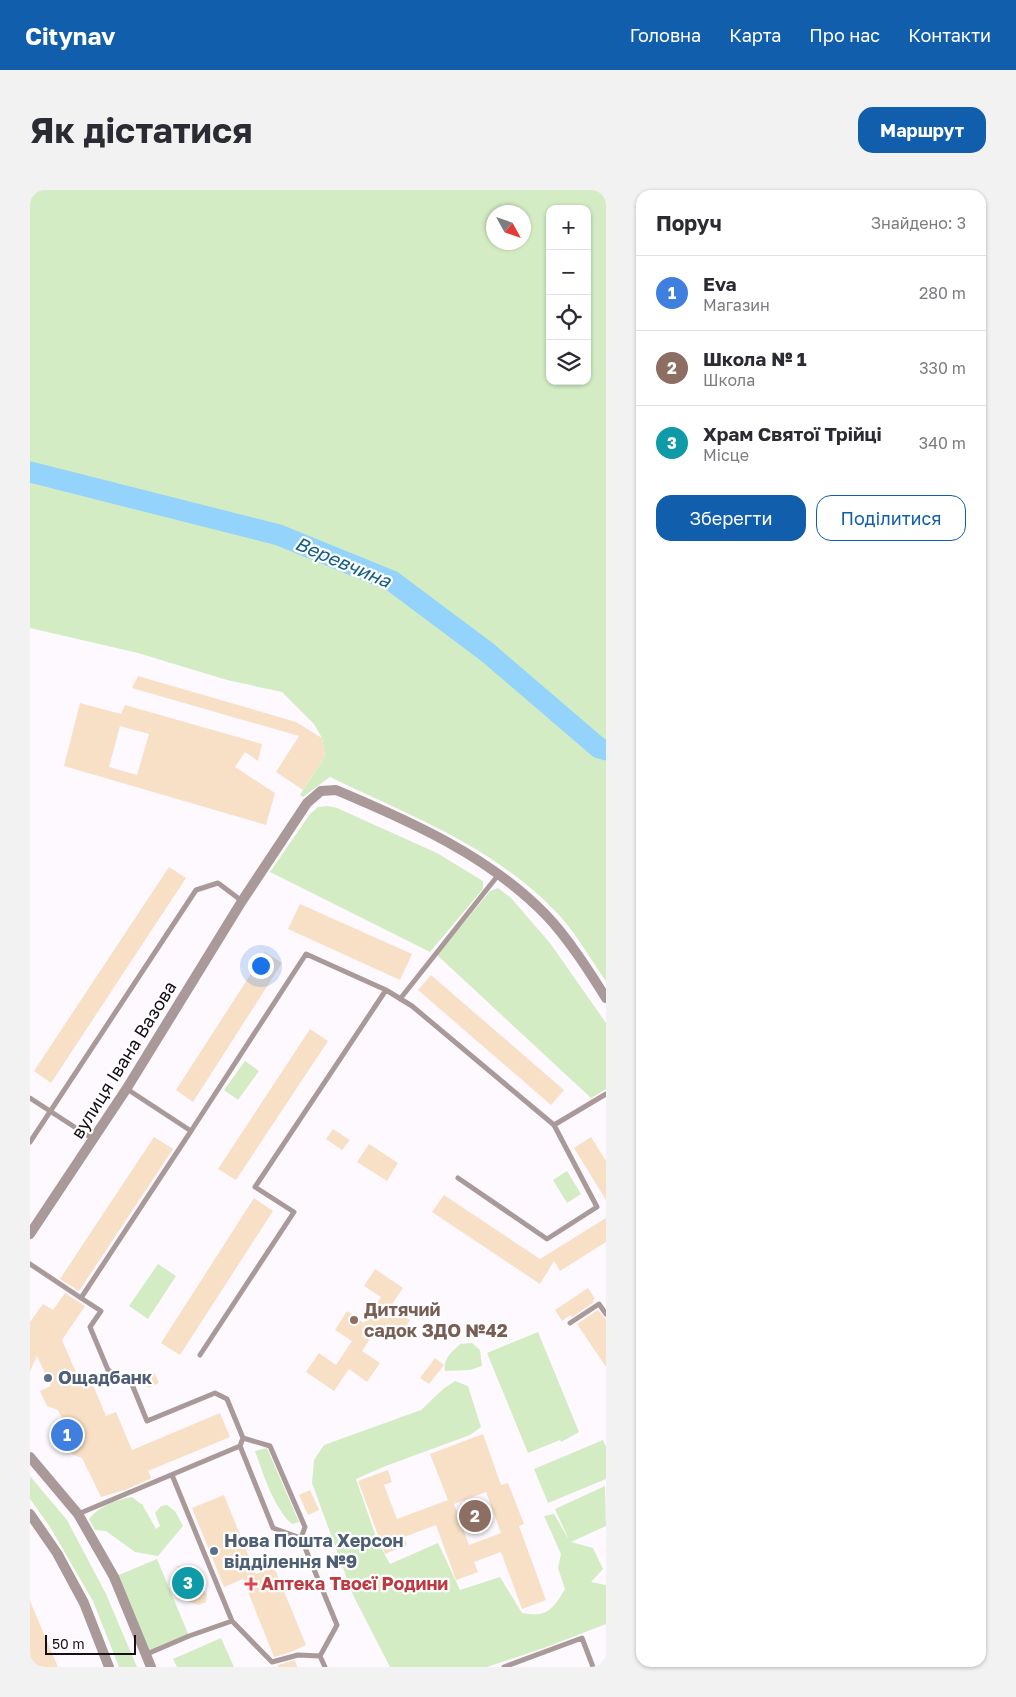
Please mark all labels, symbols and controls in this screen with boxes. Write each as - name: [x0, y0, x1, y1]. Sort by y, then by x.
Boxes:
- text: Citynav: [25, 21, 115, 50]
- text: Головна: [630, 24, 701, 46]
- text: Карта: [729, 24, 781, 46]
- text: Про нас: [809, 24, 880, 46]
- text: Контакти: [908, 24, 991, 46]
- button: Маршрут: [858, 107, 986, 153]
- text: Як дістатися: [30, 109, 253, 151]
- north arrow: [486, 205, 531, 250]
- map controls: [546, 205, 591, 385]
- button: +: [546, 205, 591, 250]
- text: Поруч: [656, 210, 722, 236]
- text: Знайдено: 3: [871, 213, 966, 233]
- button: −: [546, 250, 591, 295]
- text: Eva: [703, 272, 736, 295]
- text: 1: [668, 283, 676, 303]
- text: 280 m: [919, 283, 966, 303]
- button: locate: [546, 295, 591, 340]
- text: Магазин: [703, 295, 770, 315]
- button: layers: [546, 340, 591, 385]
- text: Школа № 1: [703, 347, 807, 370]
- text: 2: [667, 358, 677, 378]
- text: 330 m: [919, 358, 966, 378]
- text: Школа: [703, 370, 755, 390]
- text: Храм Святої Трійці: [703, 422, 882, 445]
- text: 3: [667, 433, 677, 453]
- text: 340 m: [919, 433, 966, 453]
- text: Місце: [703, 445, 749, 465]
- button: Зберегти: [656, 495, 806, 541]
- button: Поділитися: [816, 495, 966, 541]
- water label: Веревчина: [292, 531, 396, 592]
- your location: [248, 953, 274, 979]
- street label: вулиця Івана Вазова: [66, 977, 181, 1142]
- place label: Дитячий садок ЗДО №42: [364, 1298, 508, 1341]
- marker: Дитячий садок ЗДО №42: [348, 1314, 360, 1326]
- place label: Ощадбанк: [58, 1366, 153, 1388]
- marker: Ощадбанк: [42, 1372, 54, 1384]
- pin: 1: [51, 1416, 83, 1454]
- pin: 2: [459, 1497, 491, 1535]
- place label: Нова Пошта Херсон відділення №9: [224, 1529, 404, 1572]
- marker: Нова Пошта Херсон відділення №9: [208, 1545, 220, 1557]
- pin: 3: [172, 1564, 204, 1602]
- place label: Аптека Твоєї Родини: [261, 1572, 448, 1594]
- marker: Аптека Твоєї Родини: [245, 1578, 257, 1590]
- scale bar: [45, 1632, 136, 1655]
- text: 50 m: [52, 1635, 85, 1652]

